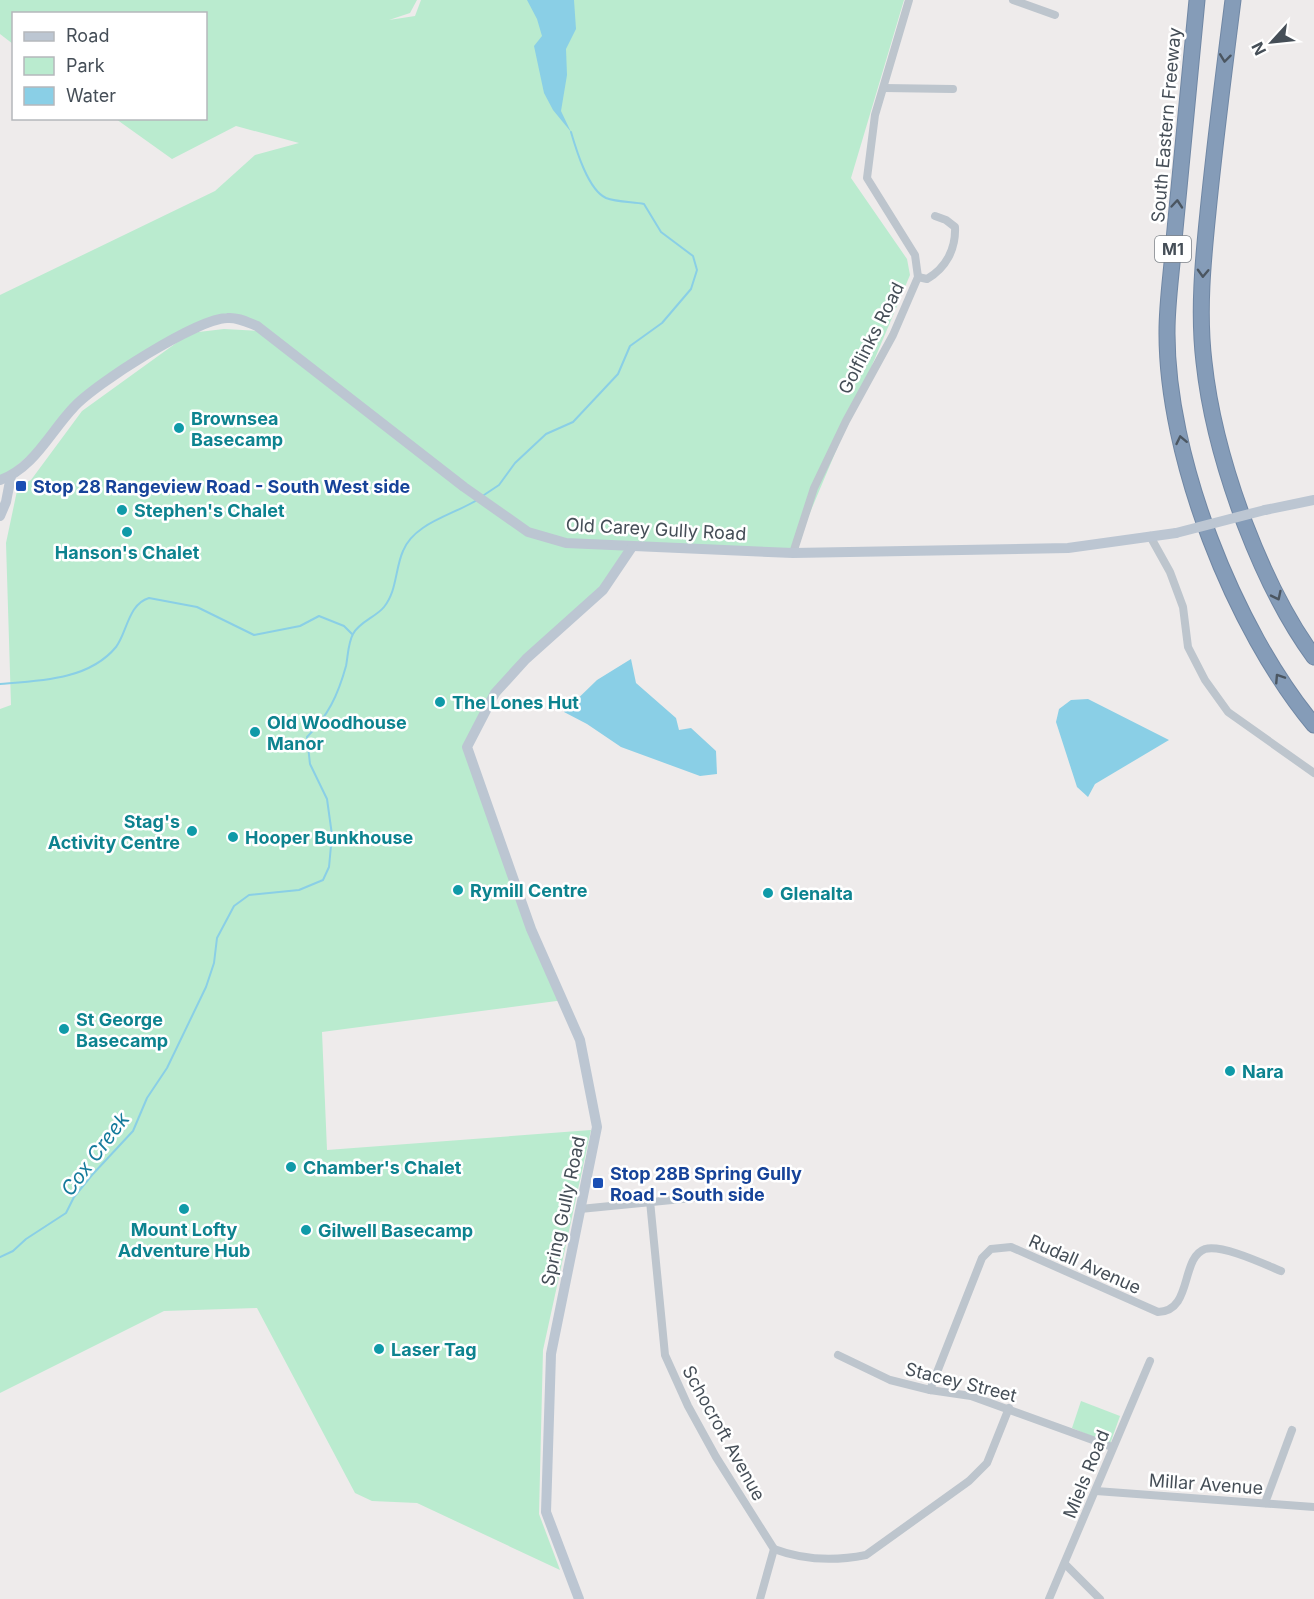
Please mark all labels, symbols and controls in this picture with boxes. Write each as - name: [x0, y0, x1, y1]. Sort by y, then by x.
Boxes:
- legend: [12, 12, 207, 120]
- north arrow: [1242, 12, 1302, 72]
- text: Road: [66, 25, 109, 46]
- street label: South Eastern Freeway: [1147, 27, 1185, 223]
- text: N: [1247, 39, 1270, 59]
- one-way arrow: [1220, 53, 1232, 63]
- text: Park: [66, 55, 105, 76]
- text: Water: [66, 85, 116, 106]
- one-way arrow: [1170, 200, 1183, 209]
- road number: M1: [1155, 236, 1191, 262]
- one-way arrow: [1197, 268, 1210, 277]
- street label: Golflinks Road: [834, 279, 908, 397]
- place label: Brownsea Basecamp: [191, 408, 283, 450]
- marker: Brownsea Basecamp: [172, 421, 186, 435]
- one-way arrow: [1175, 435, 1188, 445]
- place label: Stop 28 Rangeview Road - South West side: [33, 476, 410, 497]
- marker: Stop 28 Rangeview Road - South West side: [14, 479, 28, 493]
- place label: Stephen's Chalet: [134, 500, 285, 521]
- marker: Stephen's Chalet: [115, 503, 129, 517]
- street label: Old Carey Gully Road: [565, 514, 747, 544]
- marker: Hanson's Chalet: [120, 525, 134, 539]
- place label: Hanson's Chalet: [55, 542, 200, 563]
- one-way arrow: [1269, 589, 1281, 600]
- one-way arrow: [1274, 674, 1286, 684]
- place label: The Lones Hut: [452, 692, 579, 713]
- marker: The Lones Hut: [433, 695, 447, 709]
- place label: Old Woodhouse Manor: [267, 712, 407, 754]
- marker: Old Woodhouse Manor: [248, 725, 262, 739]
- place label: Stag's Activity Centre: [48, 811, 180, 853]
- marker: Stag's Activity Centre: [185, 824, 199, 838]
- place label: Hooper Bunkhouse: [245, 827, 413, 848]
- marker: Hooper Bunkhouse: [226, 830, 240, 844]
- place label: Rymill Centre: [470, 880, 588, 901]
- marker: Rymill Centre: [451, 883, 465, 897]
- place label: Glenalta: [780, 883, 853, 904]
- marker: Glenalta: [761, 886, 775, 900]
- place label: St George Basecamp: [76, 1009, 168, 1051]
- marker: St George Basecamp: [57, 1022, 71, 1036]
- place label: Nara: [1242, 1061, 1284, 1082]
- marker: Nara: [1223, 1064, 1237, 1078]
- water label: Cox Creek: [56, 1107, 135, 1201]
- street label: Spring Gully Road: [537, 1134, 589, 1288]
- place label: Chamber's Chalet: [303, 1157, 462, 1178]
- marker: Chamber's Chalet: [284, 1160, 298, 1174]
- place label: Stop 28B Spring Gully Road - South side: [610, 1163, 802, 1205]
- marker: Stop 28B Spring Gully Road - South side: [591, 1176, 605, 1190]
- marker: Mount Lofty Adventure Hub: [177, 1202, 191, 1216]
- place label: Mount Lofty Adventure Hub: [118, 1219, 250, 1261]
- place label: Gilwell Basecamp: [318, 1220, 473, 1241]
- marker: Gilwell Basecamp: [299, 1223, 313, 1237]
- street label: Rudall Avenue: [1026, 1230, 1144, 1298]
- place label: Laser Tag: [391, 1339, 477, 1360]
- marker: Laser Tag: [372, 1342, 386, 1356]
- street label: Stacey Street: [903, 1358, 1019, 1406]
- street label: Schocroft Avenue: [678, 1362, 770, 1504]
- street label: Miels Road: [1059, 1427, 1113, 1521]
- street label: Millar Avenue: [1148, 1470, 1264, 1498]

